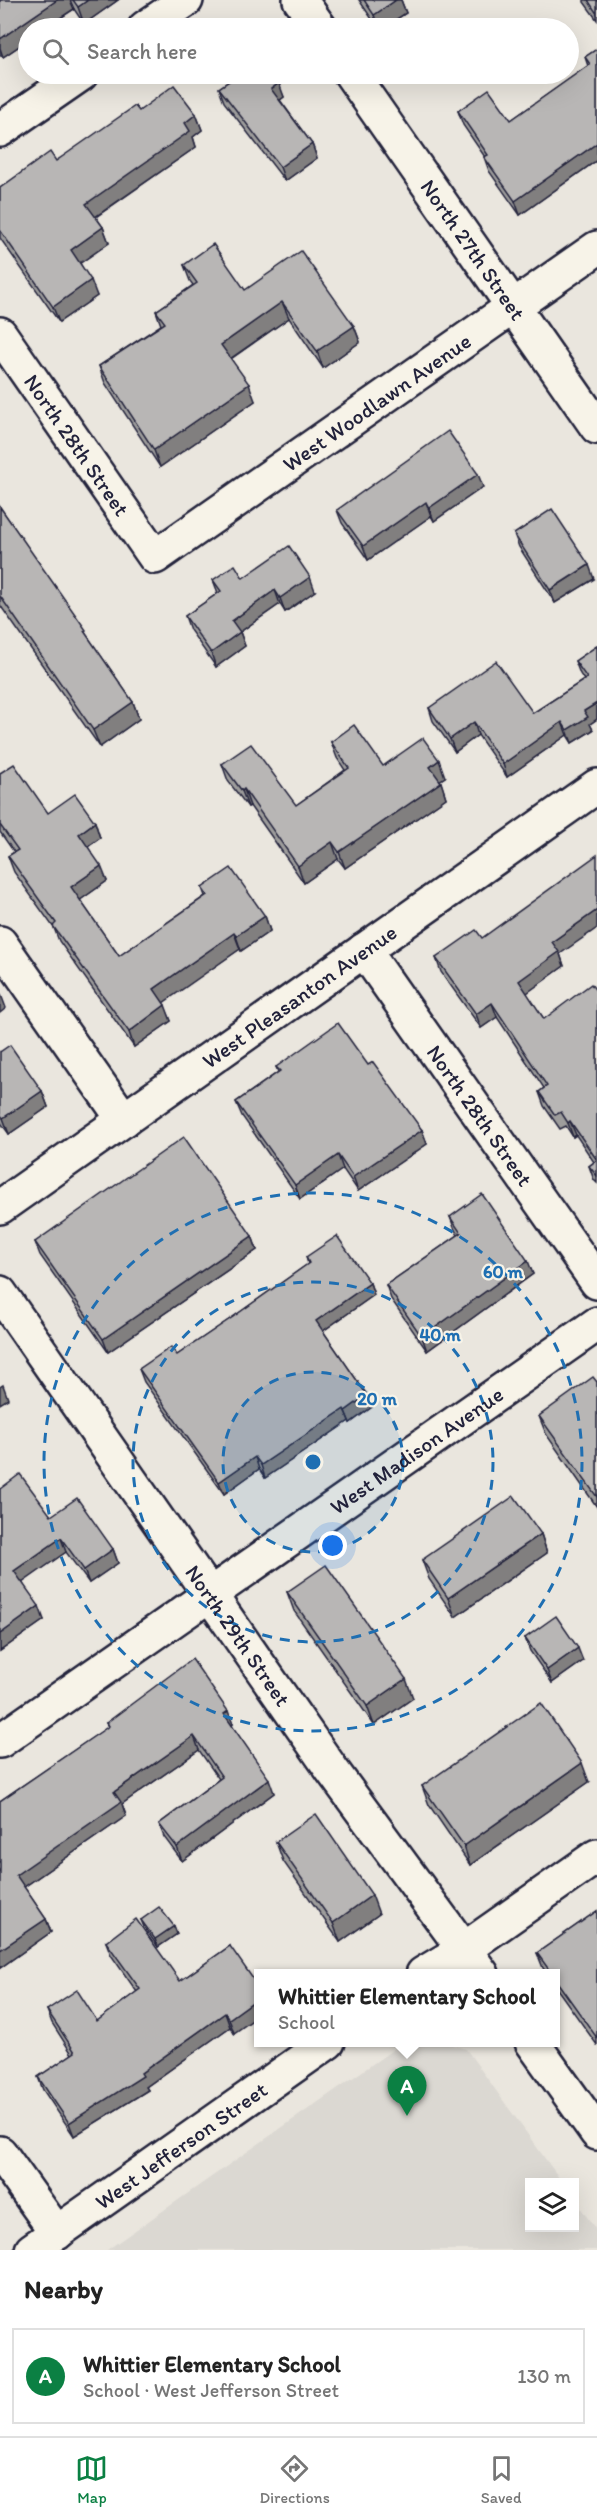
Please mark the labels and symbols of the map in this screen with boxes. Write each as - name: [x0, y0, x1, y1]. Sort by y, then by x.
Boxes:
- street label: North 27th Street: [415, 174, 531, 325]
- street label: West Woodlawn Avenue: [278, 327, 476, 478]
- street label: North 28th Street: [18, 369, 135, 521]
- street label: West Pleasanton Avenue: [197, 919, 402, 1074]
- street label: North 28th Street: [421, 1040, 538, 1192]
- text: 60 m: [483, 1261, 524, 1283]
- text: 40 m: [419, 1324, 461, 1346]
- street label: West Madison Avenue: [325, 1381, 509, 1520]
- text: 20 m: [357, 1388, 398, 1410]
- centre of rings: [303, 1452, 323, 1472]
- your location: [318, 1531, 347, 1560]
- street label: North 29th Street: [179, 1560, 296, 1711]
- pin: A: [388, 2066, 426, 2116]
- street label: West Jefferson Street: [90, 2076, 272, 2215]

